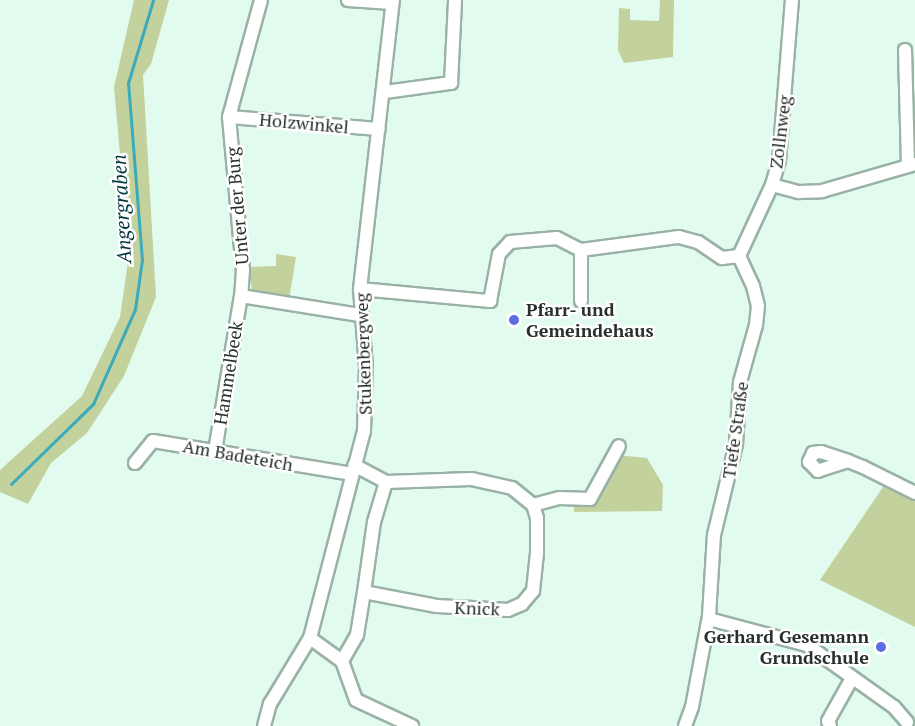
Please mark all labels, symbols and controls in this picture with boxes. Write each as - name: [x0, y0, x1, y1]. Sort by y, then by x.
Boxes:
- street label: Zollnweg: [765, 94, 795, 170]
- street label: Holzwinkel: [258, 108, 350, 138]
- street label: Unter der Burg: [221, 146, 253, 266]
- water label: Angergraben: [106, 154, 136, 264]
- street label: Stukenbergweg: [350, 293, 376, 415]
- place label: Pfarr- und Gemeindehaus: [526, 299, 654, 342]
- marker: Pfarr- und Gemeindehaus: [507, 313, 521, 327]
- street label: Hammelbeek: [209, 319, 247, 427]
- street label: Tiefe Straße: [718, 380, 752, 480]
- street label: Am Badeteich: [181, 435, 295, 475]
- street label: Knick: [454, 596, 500, 620]
- place label: Gerhard Gesemann Grundschule: [704, 626, 869, 668]
- marker: Gerhard Gesemann Grundschule: [874, 640, 888, 654]

